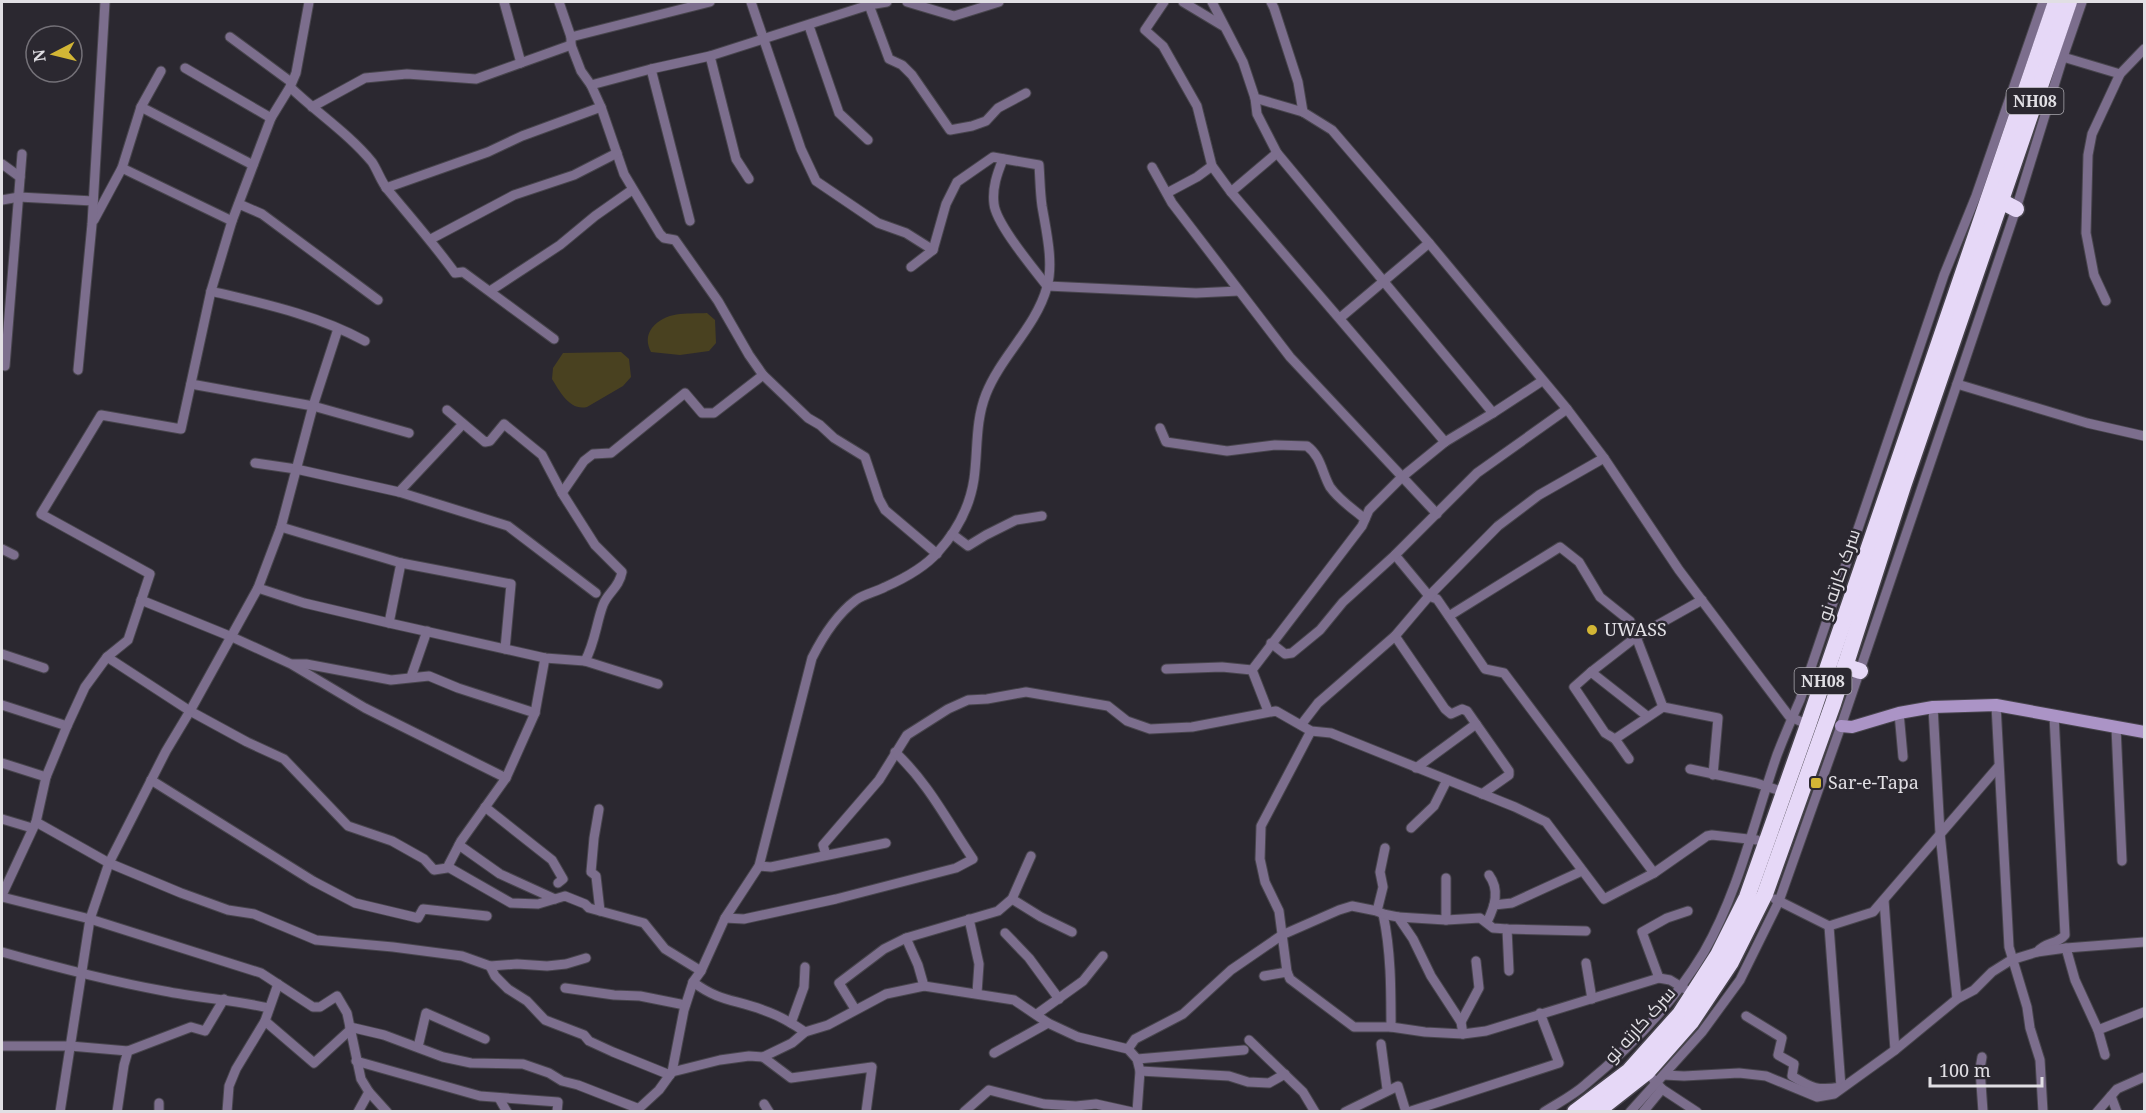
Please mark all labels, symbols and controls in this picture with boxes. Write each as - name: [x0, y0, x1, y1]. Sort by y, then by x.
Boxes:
- north arrow: [24, 24, 84, 84]
- text: N: [27, 48, 51, 63]
- road number: NH08: [2006, 88, 2064, 114]
- street label: سرک کارته نو: [1811, 526, 1865, 624]
- place label: UWASS: [1604, 617, 1667, 641]
- marker: UWASS: [1585, 623, 1599, 637]
- road number: NH08: [1794, 668, 1852, 694]
- place label: Sar-e-Tapa: [1828, 770, 1919, 794]
- marker: Sar-e-Tapa: [1809, 776, 1823, 790]
- street label: سرک کارته نو: [1598, 981, 1680, 1068]
- scale bar: [1930, 1050, 2042, 1088]
- text: 100 m: [1939, 1058, 1991, 1082]

